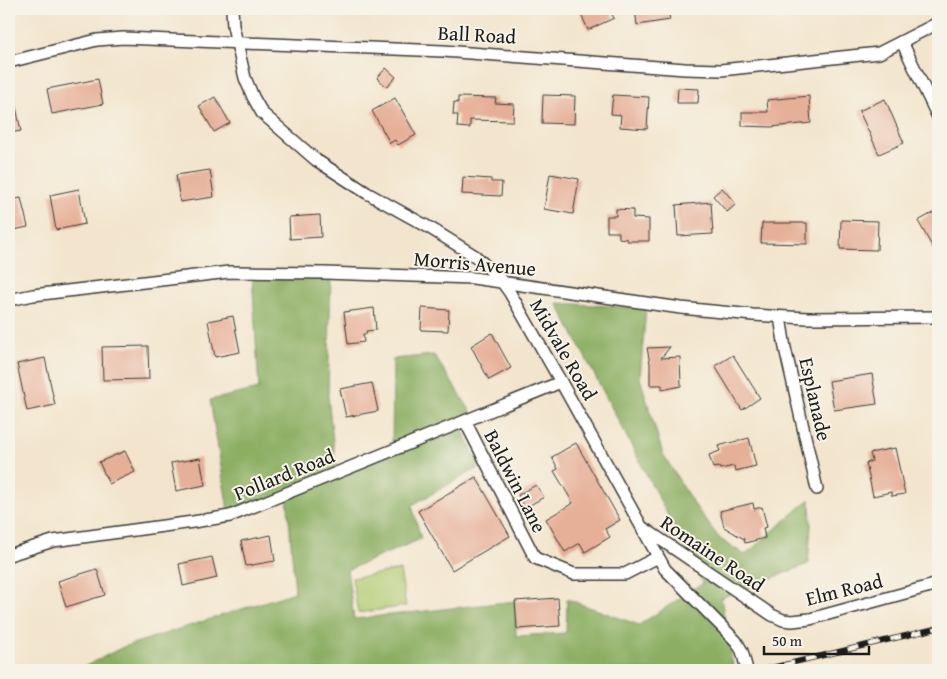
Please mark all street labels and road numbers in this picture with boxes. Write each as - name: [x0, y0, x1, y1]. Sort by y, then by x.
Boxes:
- street label: Ball Road: [437, 17, 517, 51]
- street label: Morris Avenue: [413, 243, 537, 283]
- street label: Midvale Road: [523, 293, 605, 405]
- street label: Esplanade: [792, 354, 840, 444]
- street label: Baldwin Lane: [478, 424, 554, 538]
- street label: Pollard Road: [229, 440, 339, 507]
- street label: Romaine Road: [655, 507, 771, 599]
- street label: Elm Road: [802, 565, 886, 613]

